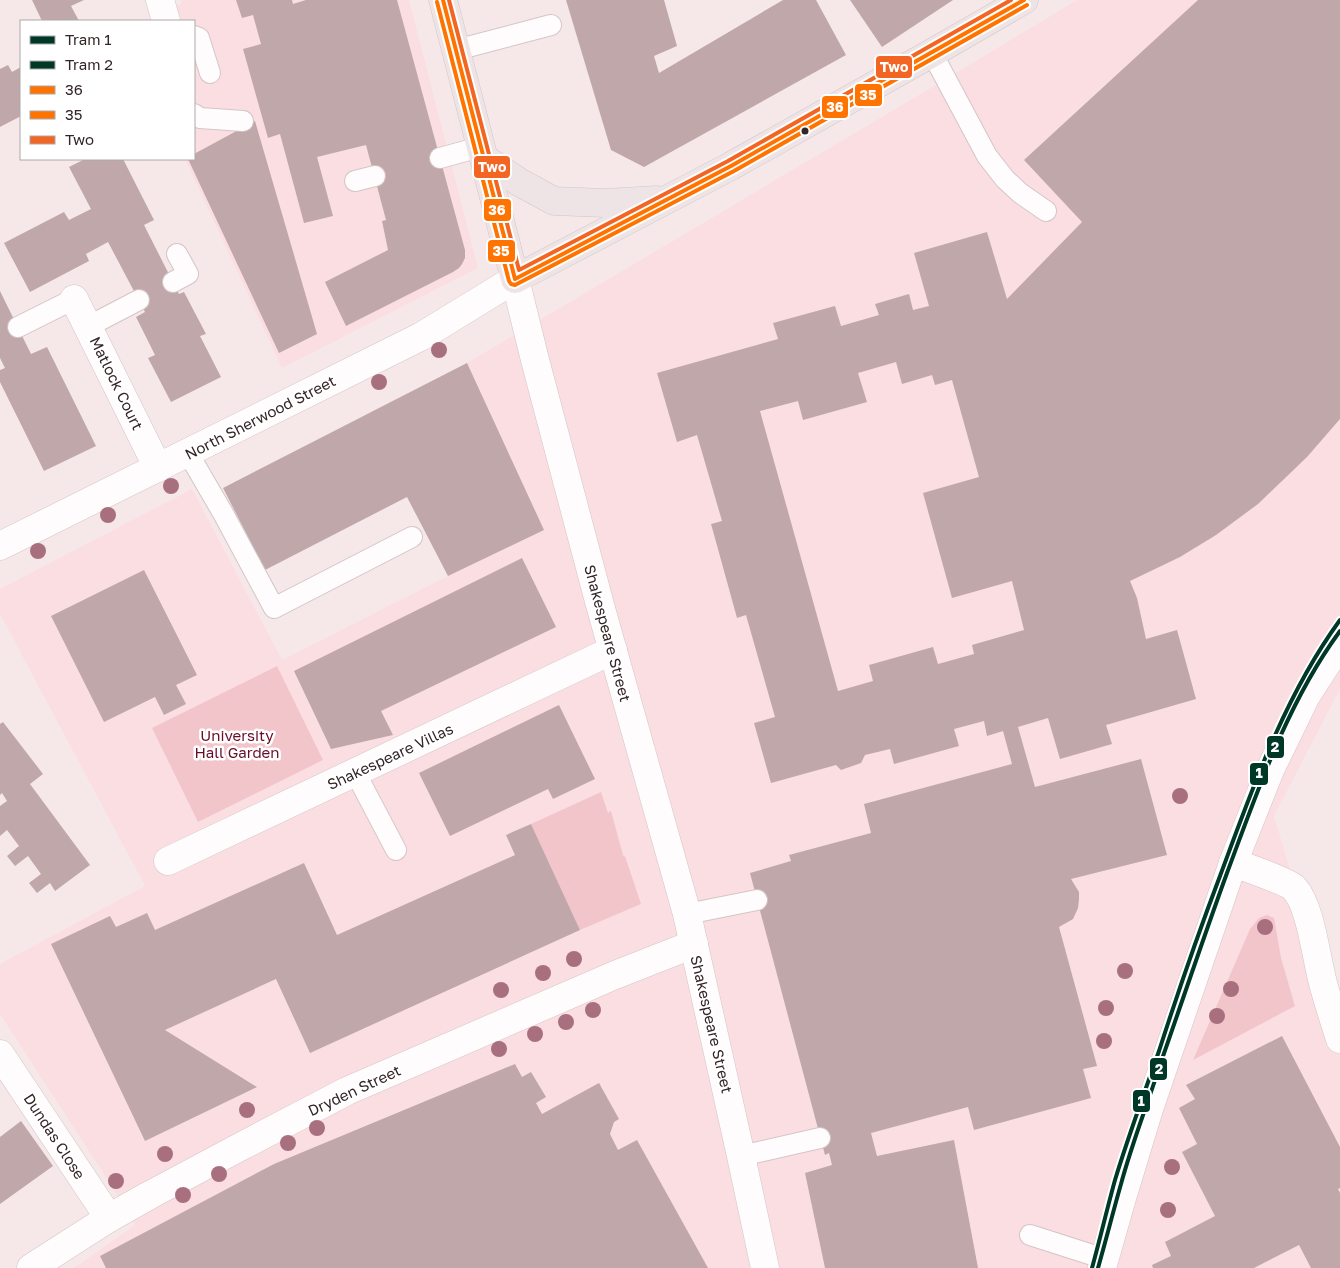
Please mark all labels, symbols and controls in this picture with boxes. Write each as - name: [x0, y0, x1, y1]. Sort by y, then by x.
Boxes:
- legend: [20, 20, 195, 160]
- text: Tram 1: [65, 30, 111, 48]
- text: Tram 2: [65, 55, 113, 73]
- line badge: Two: [875, 55, 913, 79]
- text: Two: [880, 58, 908, 75]
- text: 36: [65, 80, 83, 98]
- line badge: 35: [854, 83, 883, 107]
- text: 35: [859, 86, 877, 103]
- line badge: 36: [821, 95, 849, 119]
- text: 36: [826, 98, 844, 115]
- text: 35: [65, 105, 82, 123]
- unlabelled marker: [800, 126, 810, 136]
- text: Two: [65, 130, 94, 148]
- line badge: Two: [473, 155, 511, 179]
- text: Two: [478, 158, 506, 175]
- line badge: 36: [483, 198, 512, 222]
- text: 36: [488, 201, 506, 218]
- line badge: 35: [487, 239, 516, 263]
- text: 35: [492, 242, 510, 259]
- street label: Matlock Court: [87, 333, 147, 433]
- street label: North Sherwood Street: [182, 371, 338, 463]
- street label: Shakespeare Street: [581, 563, 635, 703]
- street label: Shakespeare Villas: [324, 719, 456, 793]
- park label: University Hall Garden: [194, 726, 280, 761]
- line badge: 2: [1266, 735, 1285, 759]
- text: 2: [1271, 738, 1280, 755]
- line badge: 1: [1249, 762, 1269, 786]
- text: 1: [1255, 764, 1263, 781]
- street label: Shakespeare Street: [687, 953, 737, 1095]
- line badge: 2: [1149, 1057, 1168, 1081]
- text: 2: [1155, 1060, 1164, 1077]
- street label: Dryden Street: [305, 1061, 403, 1119]
- line badge: 1: [1132, 1089, 1151, 1113]
- street label: Dundas Close: [21, 1090, 90, 1183]
- text: 1: [1137, 1092, 1145, 1109]

